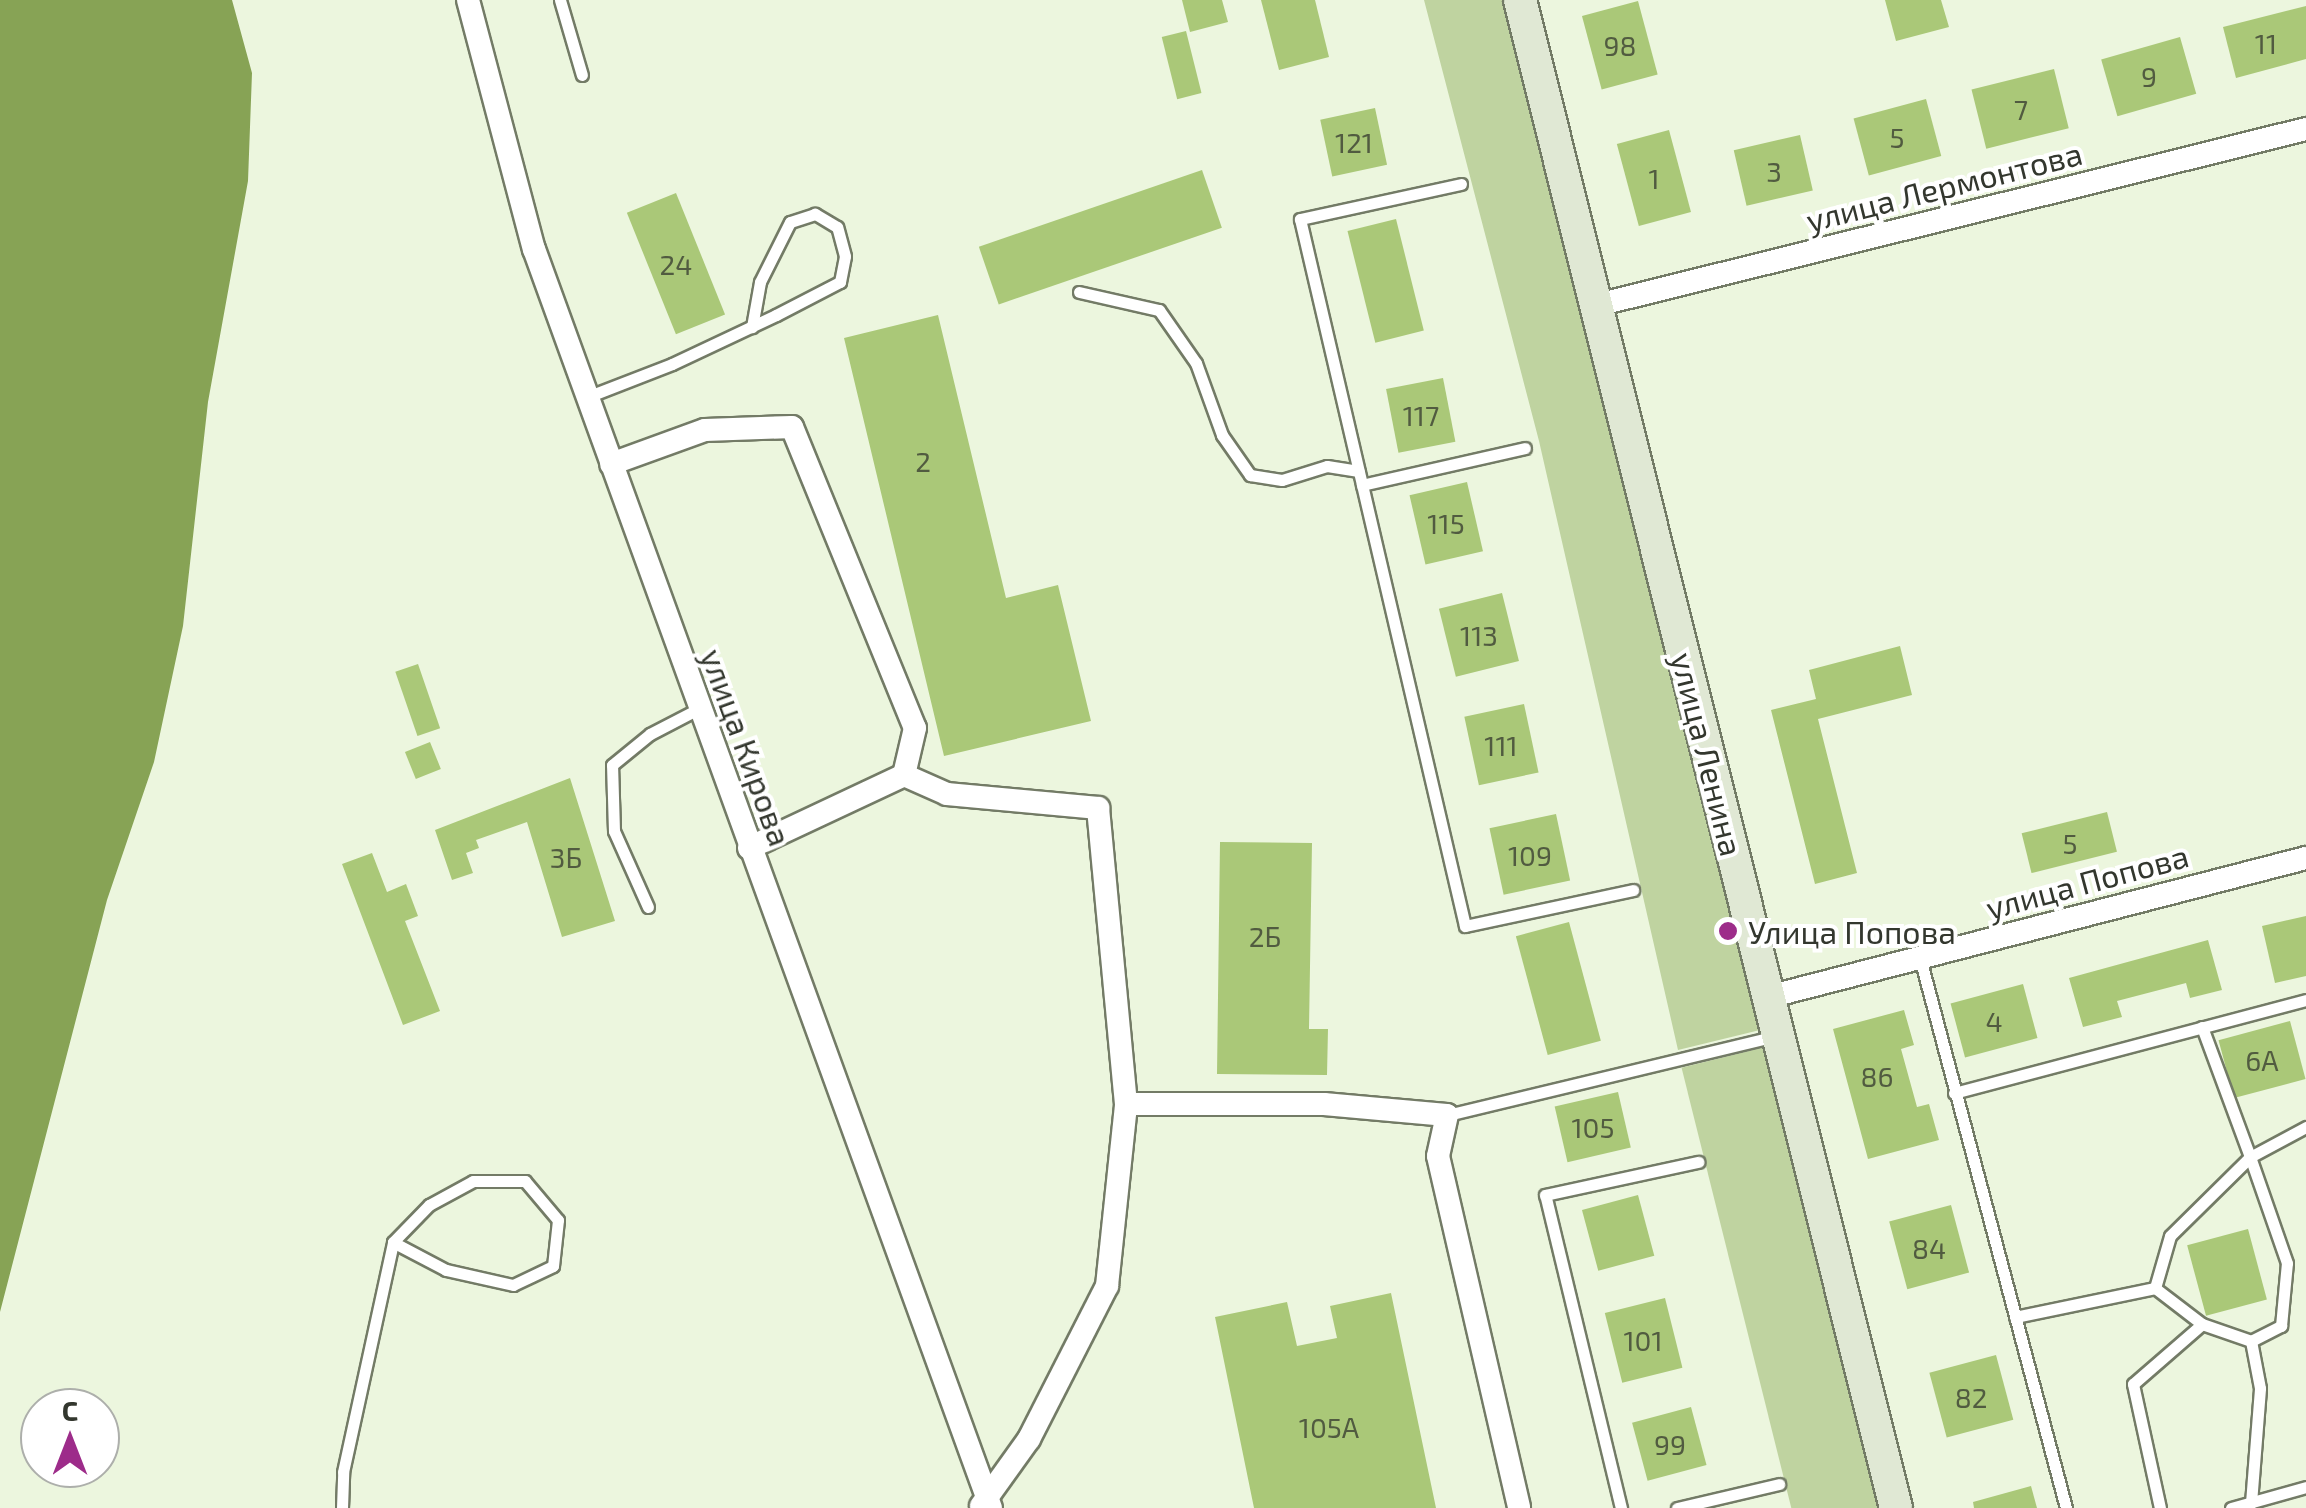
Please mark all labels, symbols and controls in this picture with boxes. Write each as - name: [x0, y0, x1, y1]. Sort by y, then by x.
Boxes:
- house number: 11: [2255, 26, 2277, 60]
- house number: 98: [1603, 28, 1637, 62]
- house number: 9: [2141, 59, 2157, 93]
- house number: 7: [2014, 92, 2028, 126]
- house number: 5: [1889, 120, 1905, 154]
- house number: 121: [1335, 125, 1373, 159]
- street label: улица Лермонтова: [1802, 133, 2086, 239]
- house number: 3: [1766, 154, 1782, 188]
- house number: 1: [1648, 161, 1660, 195]
- house number: 24: [660, 247, 692, 281]
- house number: 117: [1403, 398, 1439, 432]
- house number: 2: [915, 444, 931, 478]
- house number: 115: [1427, 506, 1465, 540]
- house number: 113: [1460, 618, 1498, 652]
- street label: улица Кирова: [694, 643, 800, 851]
- street label: улица Ленина: [1664, 648, 1752, 860]
- house number: 111: [1484, 728, 1518, 762]
- house number: 5: [2062, 826, 2078, 860]
- street label: улица Попова: [1981, 836, 2193, 926]
- house number: 109: [1508, 838, 1552, 872]
- house number: 3Б: [550, 840, 582, 874]
- place label: Улица Попова: [1748, 912, 1956, 950]
- house number: 2Б: [1249, 919, 1281, 953]
- marker: Улица Попова: [1717, 920, 1739, 942]
- house number: 4: [1985, 1004, 2003, 1038]
- house number: 6А: [2245, 1043, 2279, 1077]
- house number: 86: [1860, 1059, 1894, 1093]
- house number: 105: [1571, 1110, 1615, 1144]
- house number: 84: [1912, 1231, 1946, 1265]
- house number: 101: [1623, 1323, 1663, 1357]
- house number: 82: [1955, 1380, 1987, 1414]
- north arrow: [20, 1388, 120, 1488]
- text: С: [62, 1393, 78, 1427]
- house number: 105А: [1299, 1410, 1359, 1444]
- house number: 99: [1654, 1427, 1686, 1461]

